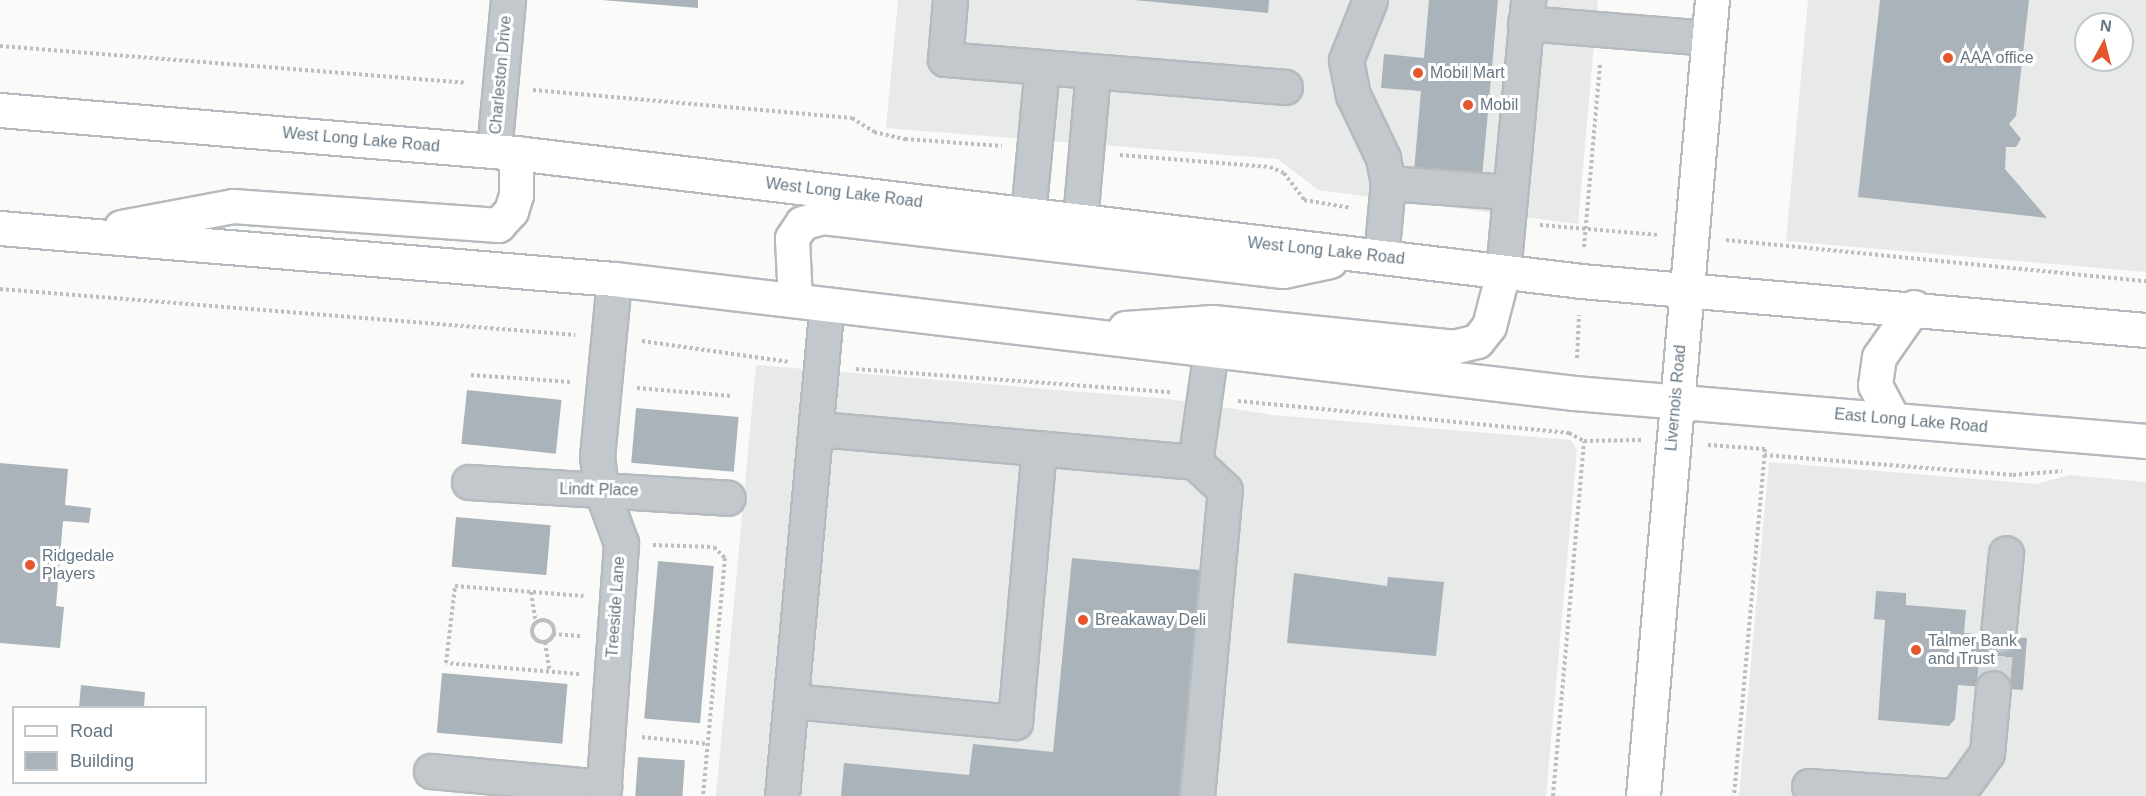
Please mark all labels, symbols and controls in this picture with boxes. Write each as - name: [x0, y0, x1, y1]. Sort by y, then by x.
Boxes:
- north arrow: [2074, 12, 2134, 72]
- street label: Charleston Drive: [486, 15, 516, 135]
- text: N: [2099, 16, 2113, 35]
- place label: AAA office: [1960, 48, 2034, 68]
- marker: AAA office: [1941, 51, 1955, 65]
- place label: Mobil Mart: [1430, 63, 1505, 83]
- marker: Mobil Mart: [1411, 66, 1425, 80]
- place label: Mobil: [1480, 95, 1518, 115]
- marker: Mobil: [1461, 98, 1475, 112]
- street label: West Long Lake Road: [281, 124, 441, 156]
- street label: West Long Lake Road: [764, 174, 924, 212]
- street label: West Long Lake Road: [1246, 233, 1406, 269]
- street label: Livernois Road: [1662, 344, 1690, 452]
- street label: East Long Lake Road: [1834, 405, 1988, 437]
- street label: Lindt Place: [559, 480, 639, 500]
- place label: Ridgedale Players: [42, 546, 114, 584]
- street label: Treeside Lane: [603, 556, 629, 658]
- marker: Ridgedale Players: [23, 558, 37, 572]
- place label: Breakaway Deli: [1095, 610, 1206, 630]
- marker: Breakaway Deli: [1076, 613, 1090, 627]
- place label: Talmer Bank and Trust: [1928, 631, 2017, 669]
- marker: Talmer Bank and Trust: [1909, 643, 1923, 657]
- legend: [12, 706, 207, 784]
- text: Road: [70, 721, 113, 741]
- text: Building: [70, 751, 134, 771]

